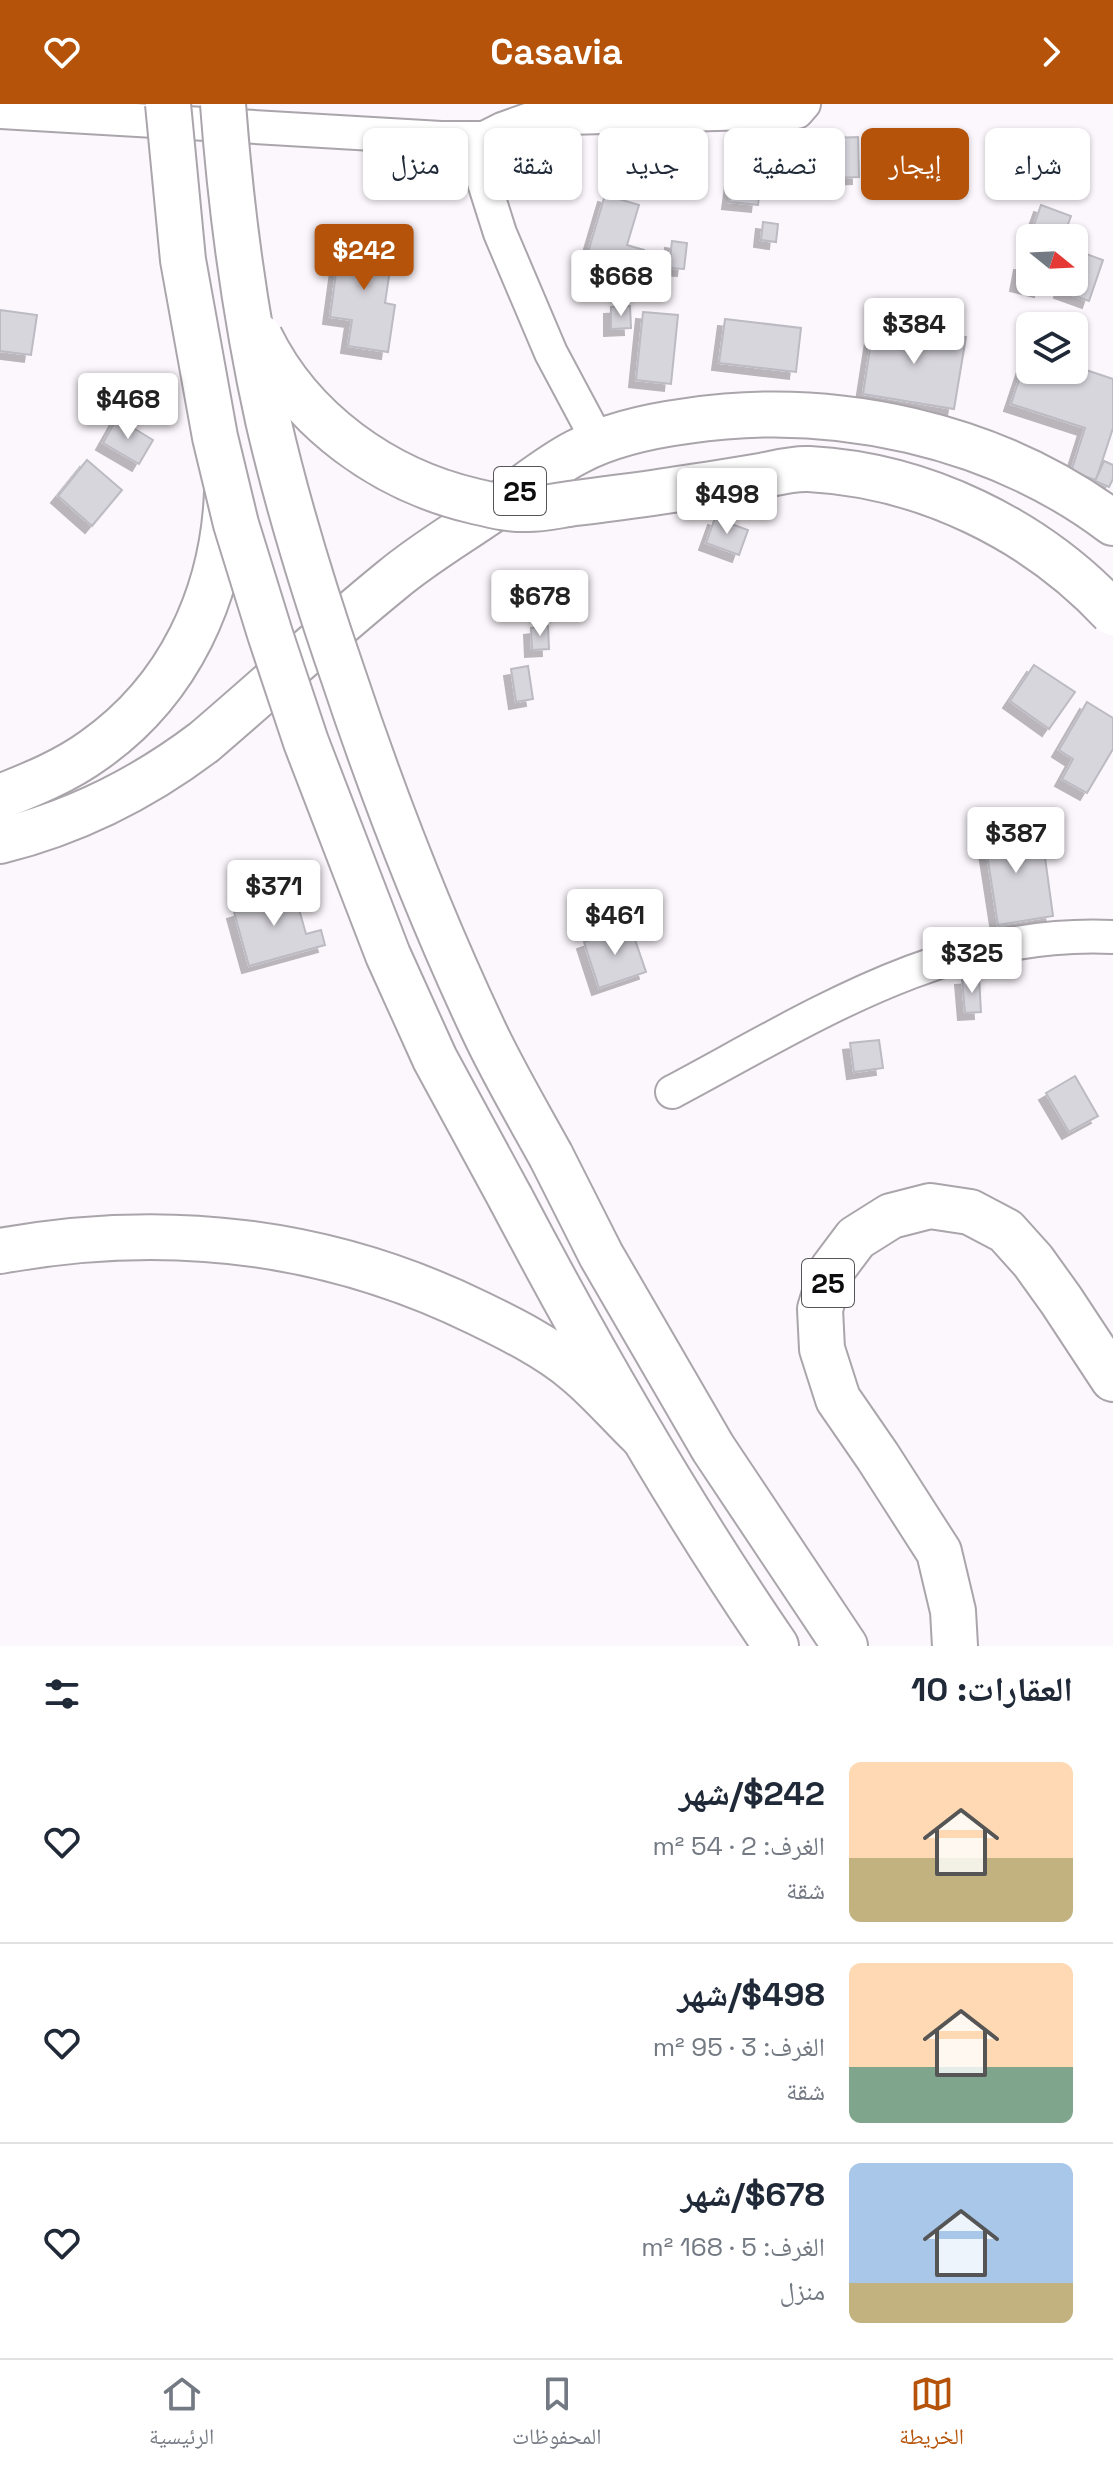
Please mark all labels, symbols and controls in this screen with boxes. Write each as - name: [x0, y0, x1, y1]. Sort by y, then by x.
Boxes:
- text: Casavia: [490, 29, 623, 75]
- icon: heart: [40, 30, 84, 74]
- icon: forward: [1029, 30, 1073, 74]
- chip: منزل: [363, 128, 468, 200]
- chip: شقة: [484, 128, 582, 200]
- chip: جديد: [598, 128, 708, 200]
- chip: تصفية: [724, 128, 845, 200]
- chip: إيجار: [861, 128, 969, 200]
- chip: شراء: [985, 128, 1090, 200]
- pin: $242: [317, 224, 411, 292]
- north arrow: [1016, 224, 1088, 296]
- map controls: [1016, 224, 1088, 384]
- text: $242: [333, 233, 395, 267]
- pin: $668: [574, 250, 668, 318]
- text: $668: [589, 259, 653, 293]
- pin: $384: [867, 298, 961, 366]
- text: $384: [882, 307, 946, 341]
- button: layers: [1016, 312, 1088, 384]
- pin: $468: [81, 373, 175, 441]
- text: $468: [96, 382, 160, 416]
- road number: 25: [494, 467, 546, 515]
- pin: $498: [680, 468, 774, 536]
- text: $498: [695, 477, 759, 511]
- pin: $678: [493, 570, 587, 638]
- text: $678: [509, 579, 571, 613]
- pin: $387: [969, 807, 1063, 875]
- text: $387: [985, 816, 1047, 850]
- pin: $371: [227, 860, 321, 928]
- text: $371: [245, 869, 303, 903]
- pin: $461: [568, 889, 662, 957]
- text: $461: [585, 898, 645, 932]
- pin: $325: [925, 927, 1019, 995]
- text: $325: [941, 936, 1003, 970]
- road number: 25: [802, 1259, 854, 1307]
- text: العقارات: 10: [911, 1668, 1073, 1711]
- icon: filters: [40, 1672, 84, 1716]
- text: $242/شهر: [679, 1772, 825, 1815]
- icon: home: [913, 1794, 1009, 1890]
- icon: heart: [40, 1820, 84, 1864]
- text: الغرف: 2 · 54 m²: [652, 1829, 825, 1863]
- text: شقة: [786, 1873, 825, 1907]
- text: $498/شهر: [677, 1973, 825, 2016]
- icon: home: [913, 1995, 1009, 2091]
- icon: heart: [40, 2021, 84, 2065]
- text: الغرف: 3 · 95 m²: [653, 2030, 825, 2064]
- text: شقة: [786, 2074, 825, 2108]
- text: $678/شهر: [681, 2173, 825, 2216]
- icon: home: [913, 2195, 1009, 2291]
- icon: heart: [40, 2221, 84, 2265]
- text: الغرف: 5 · 168 m²: [641, 2230, 825, 2264]
- text: منزل: [780, 2274, 825, 2308]
- tab: الرئيسية: [149, 2372, 214, 2458]
- tab: المحفوظات: [512, 2372, 602, 2458]
- tab: الخريطة: [899, 2372, 964, 2458]

